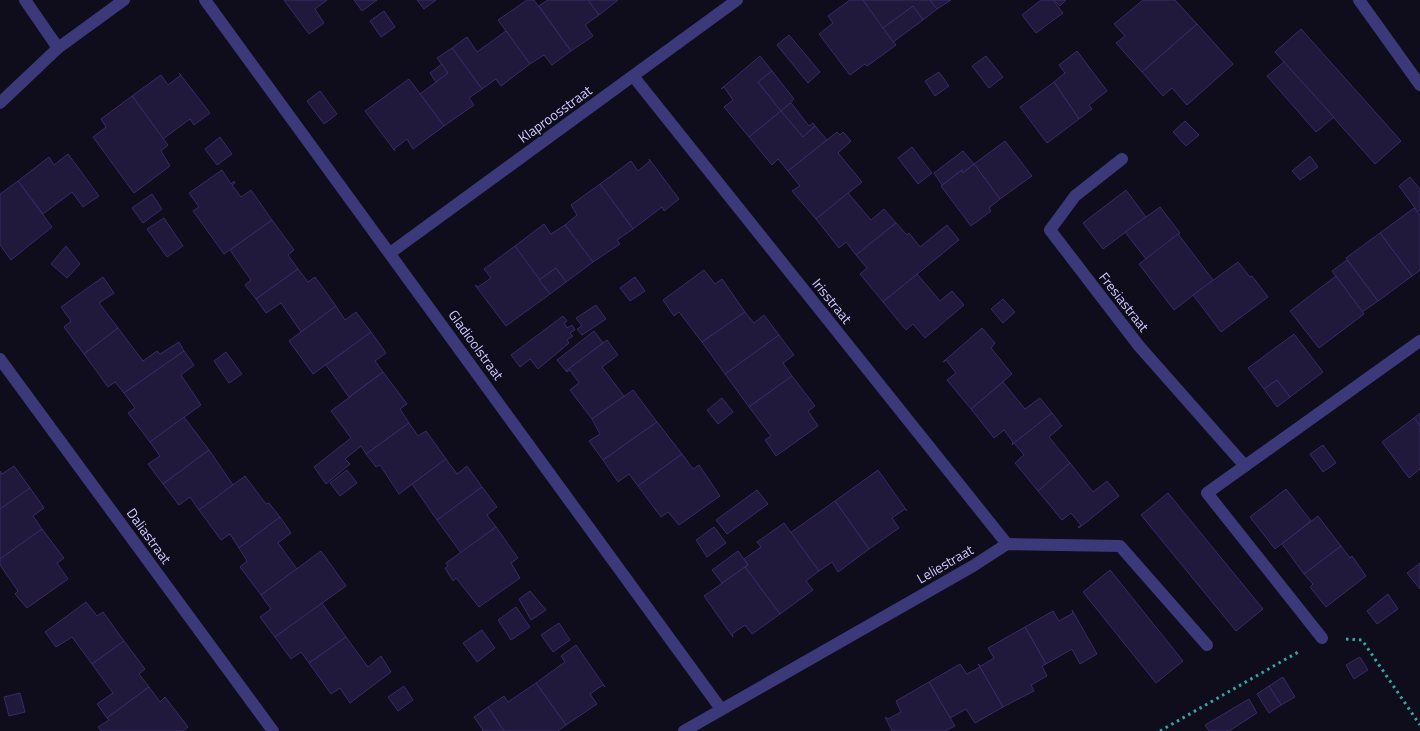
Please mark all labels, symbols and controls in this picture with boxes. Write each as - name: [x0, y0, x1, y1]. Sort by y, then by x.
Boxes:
- street label: Klaproosstraat: [513, 80, 596, 148]
- street label: Fresiastraat: [1094, 267, 1154, 336]
- street label: Irisstraat: [808, 273, 857, 328]
- street label: Gladioolstraat: [444, 305, 509, 384]
- street label: Daliastraat: [122, 503, 177, 568]
- street label: Leliestraat: [913, 539, 977, 588]

